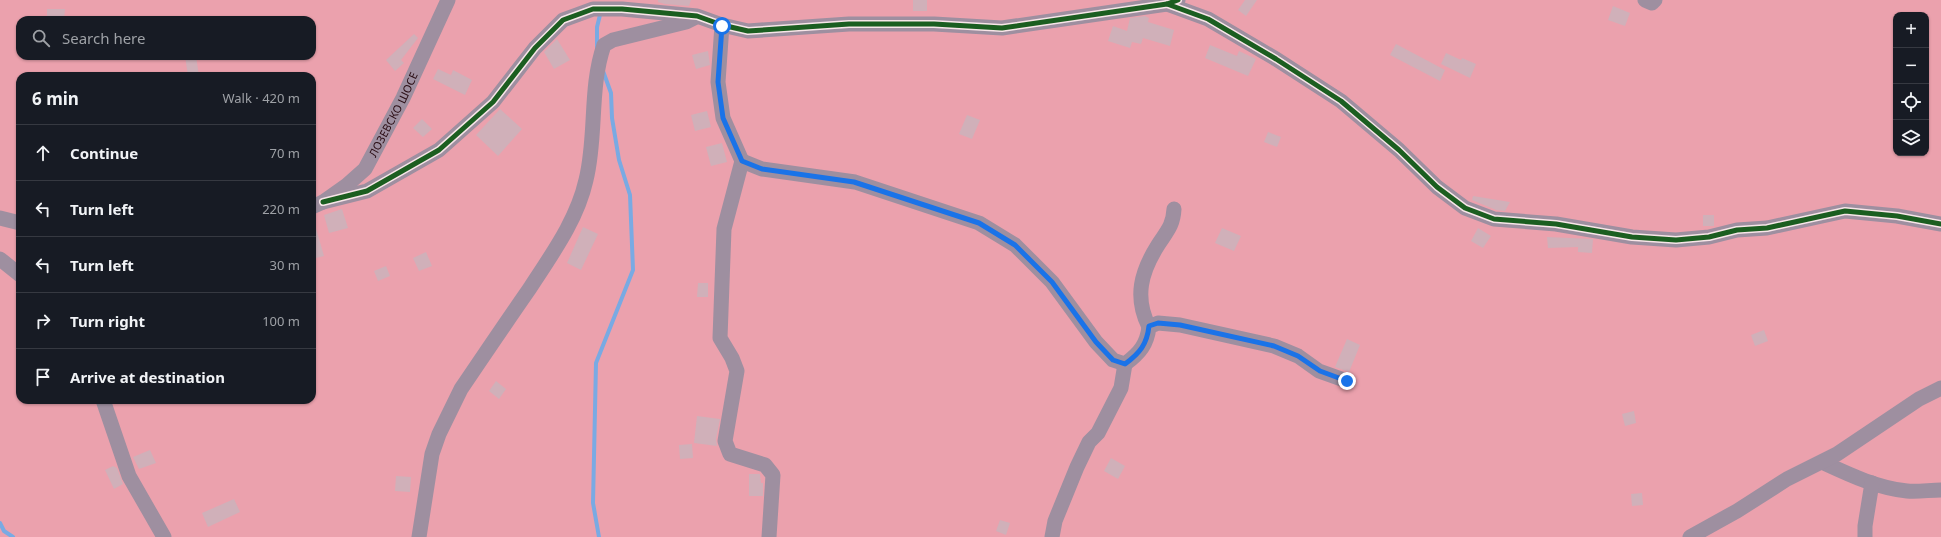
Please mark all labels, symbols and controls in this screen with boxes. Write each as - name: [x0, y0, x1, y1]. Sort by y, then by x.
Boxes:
- map controls: [1893, 12, 1929, 156]
- button: +: [1893, 12, 1929, 48]
- search box: [16, 16, 316, 60]
- route start: [713, 17, 731, 35]
- icon: search: [30, 27, 52, 49]
- text: Search here: [62, 28, 145, 48]
- button: −: [1893, 48, 1929, 84]
- street label: ЛОЗЕВСКО ШОСЕ: [365, 70, 421, 159]
- button: locate: [1893, 84, 1929, 120]
- text: 6 min: [32, 87, 79, 110]
- text: Walk · 420 m: [222, 89, 300, 107]
- button: layers: [1893, 120, 1929, 156]
- icon: ahead: [32, 142, 54, 164]
- text: Continue: [70, 143, 138, 163]
- text: 70 m: [270, 144, 300, 162]
- icon: left: [32, 198, 54, 220]
- text: Turn left: [70, 199, 134, 219]
- text: 220 m: [262, 200, 300, 218]
- icon: left: [32, 254, 54, 276]
- text: Turn left: [70, 255, 134, 275]
- text: 30 m: [270, 256, 300, 274]
- icon: right: [32, 310, 54, 332]
- text: Turn right: [70, 311, 145, 331]
- text: 100 m: [262, 312, 300, 330]
- icon: arrive: [32, 366, 54, 388]
- text: Arrive at destination: [70, 367, 225, 387]
- route end: [1338, 372, 1356, 390]

